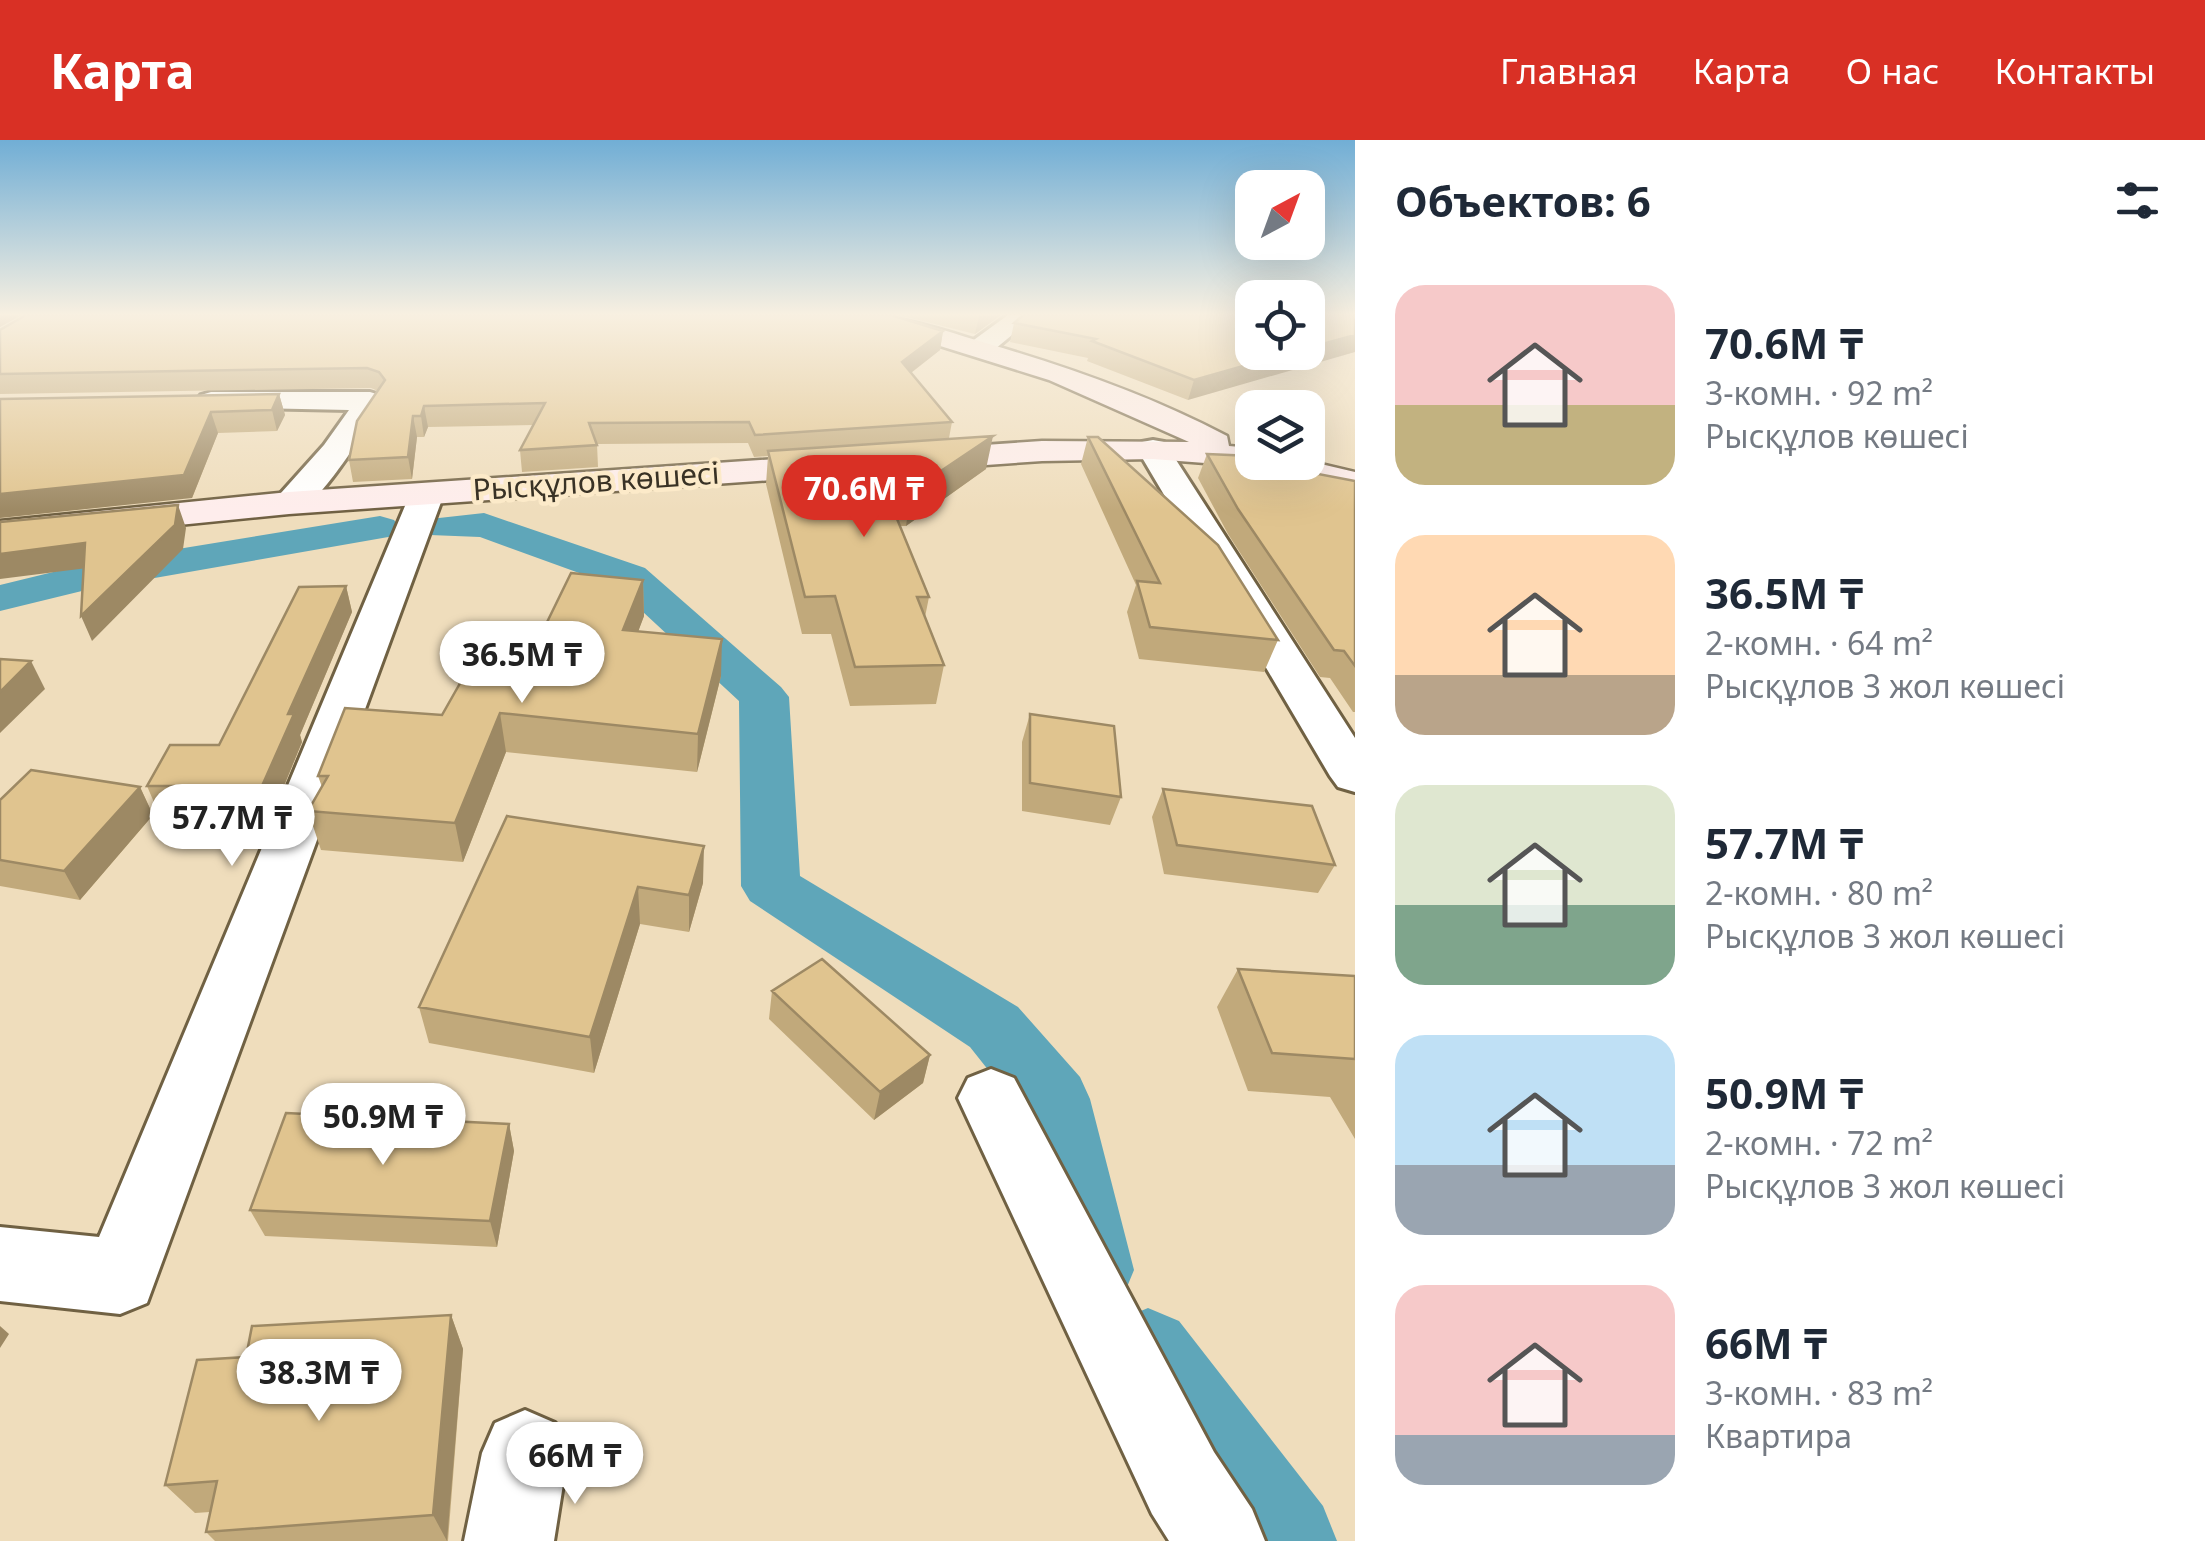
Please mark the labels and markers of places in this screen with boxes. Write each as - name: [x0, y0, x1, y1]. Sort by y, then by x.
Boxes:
- pin: 70.6M ₸: [772, 455, 956, 540]
- pin: 36.5M ₸: [430, 621, 614, 706]
- pin: 57.7M ₸: [140, 784, 324, 869]
- pin: 50.9M ₸: [291, 1083, 475, 1168]
- pin: 38.3M ₸: [227, 1339, 411, 1424]
- pin: 66M ₸: [505, 1422, 645, 1507]

